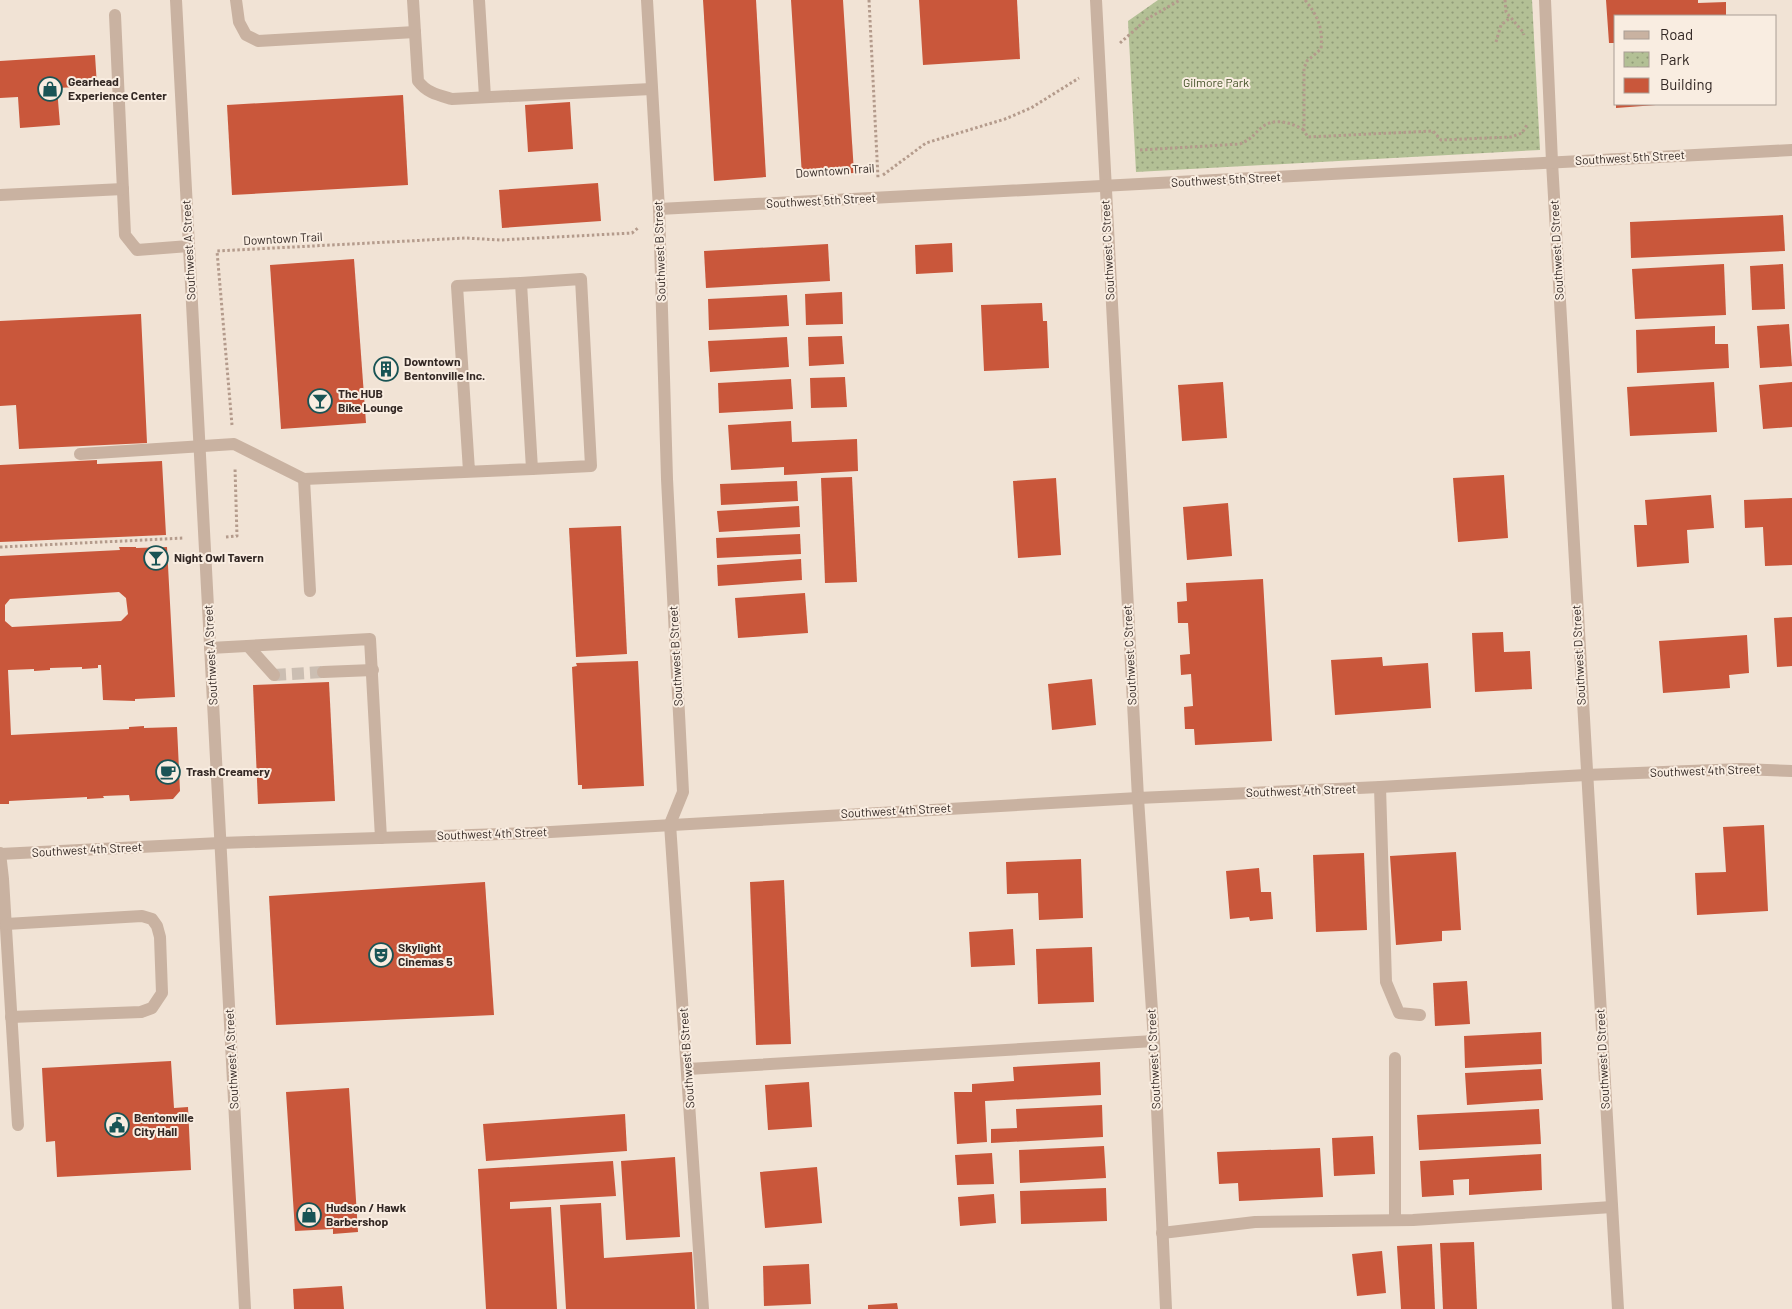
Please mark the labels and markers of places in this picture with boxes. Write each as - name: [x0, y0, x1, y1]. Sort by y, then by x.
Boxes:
- place label: Gearhead Experience Center: [68, 74, 167, 102]
- shop icon: Gearhead Experience Center: [37, 76, 63, 102]
- place label: Downtown Bentonville Inc.: [404, 354, 485, 382]
- building icon: Downtown Bentonville Inc.: [373, 356, 399, 382]
- place label: The HUB Bike Lounge: [338, 386, 404, 414]
- bar icon: The HUB Bike Lounge: [307, 388, 333, 414]
- bar icon: Night Owl Tavern: [143, 545, 169, 571]
- place label: Night Owl Tavern: [174, 550, 264, 564]
- cafe icon: Trash Creamery: [155, 759, 181, 785]
- place label: Trash Creamery: [186, 764, 270, 778]
- place label: Skylight Cinemas 5: [398, 940, 453, 968]
- theatre icon: Skylight Cinemas 5: [368, 942, 394, 968]
- place label: Bentonville City Hall: [134, 1110, 194, 1138]
- public building icon: Bentonville City Hall: [104, 1112, 130, 1138]
- place label: Hudson / Hawk Barbershop: [326, 1200, 407, 1228]
- shop icon: Hudson / Hawk Barbershop: [296, 1202, 322, 1228]

